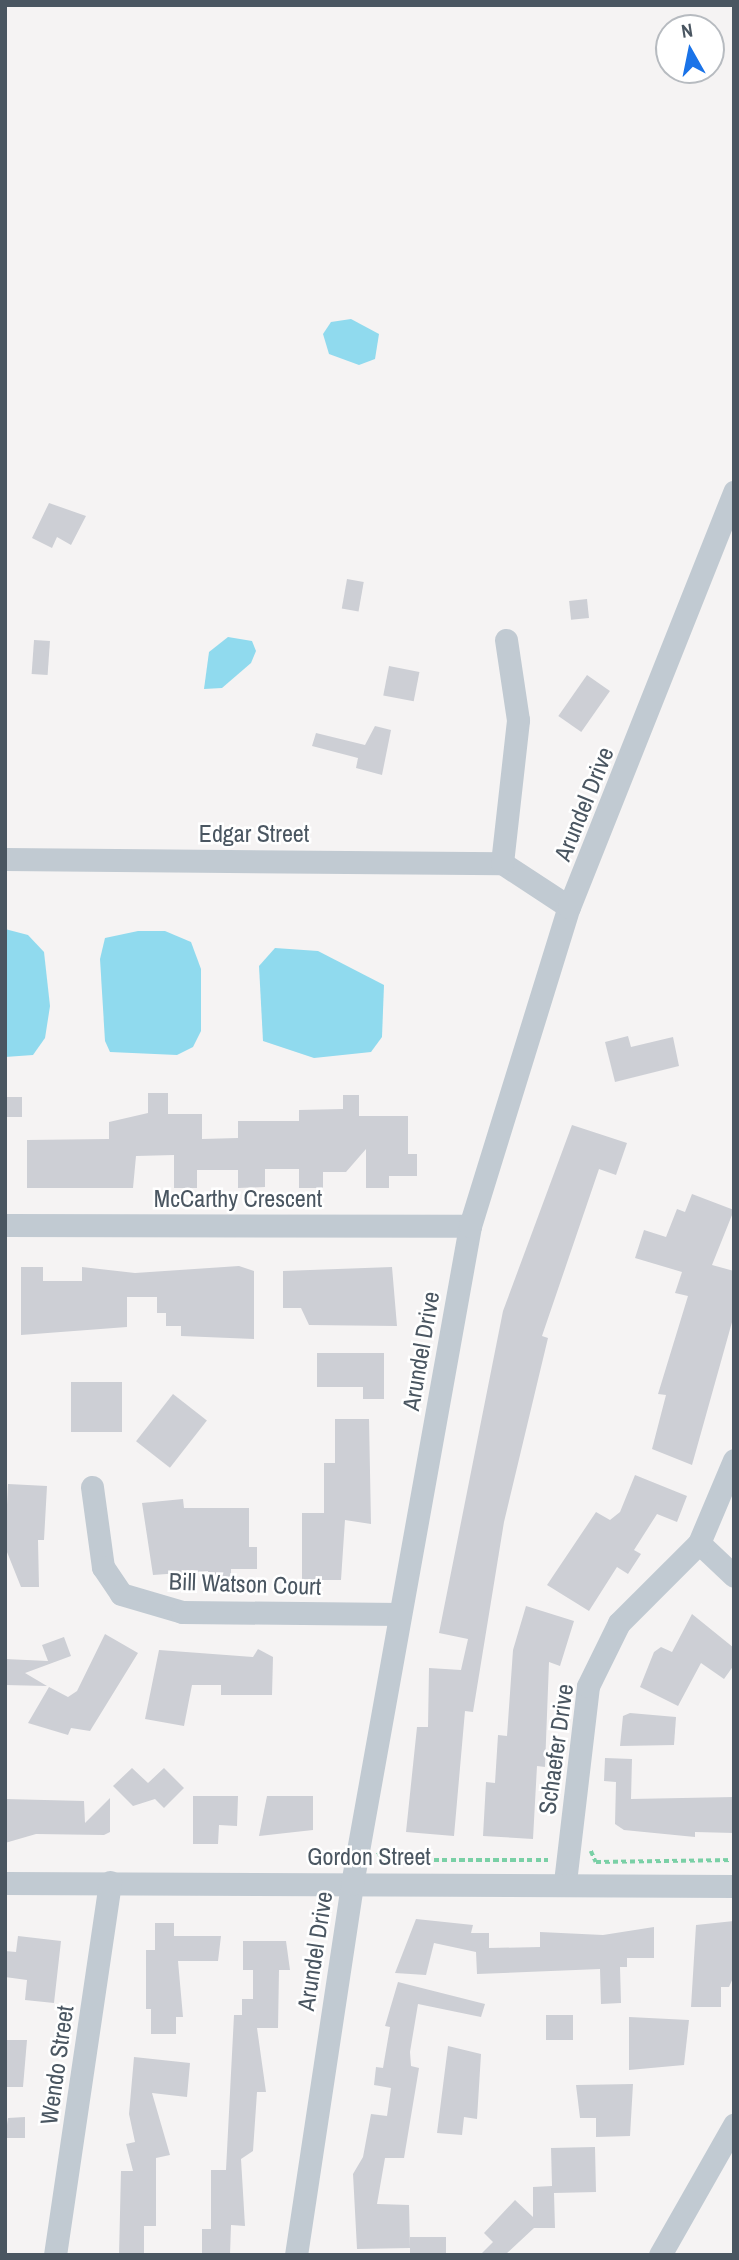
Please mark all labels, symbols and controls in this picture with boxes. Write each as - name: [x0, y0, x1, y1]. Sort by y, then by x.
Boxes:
- north arrow: [655, 14, 725, 84]
- text: N: [679, 17, 695, 44]
- street label: Arundel Drive: [548, 743, 620, 865]
- street label: Edgar Street: [199, 820, 309, 848]
- street label: McCarthy Crescent: [154, 1185, 322, 1213]
- street label: Arundel Drive: [396, 1289, 446, 1413]
- street label: Bill Watson Court: [168, 1567, 322, 1601]
- street label: Schaefer Drive: [533, 1682, 579, 1816]
- street label: Gordon Street: [307, 1843, 431, 1871]
- street label: Arundel Drive: [291, 1889, 339, 2013]
- street label: Wendo Street: [34, 2004, 80, 2126]

